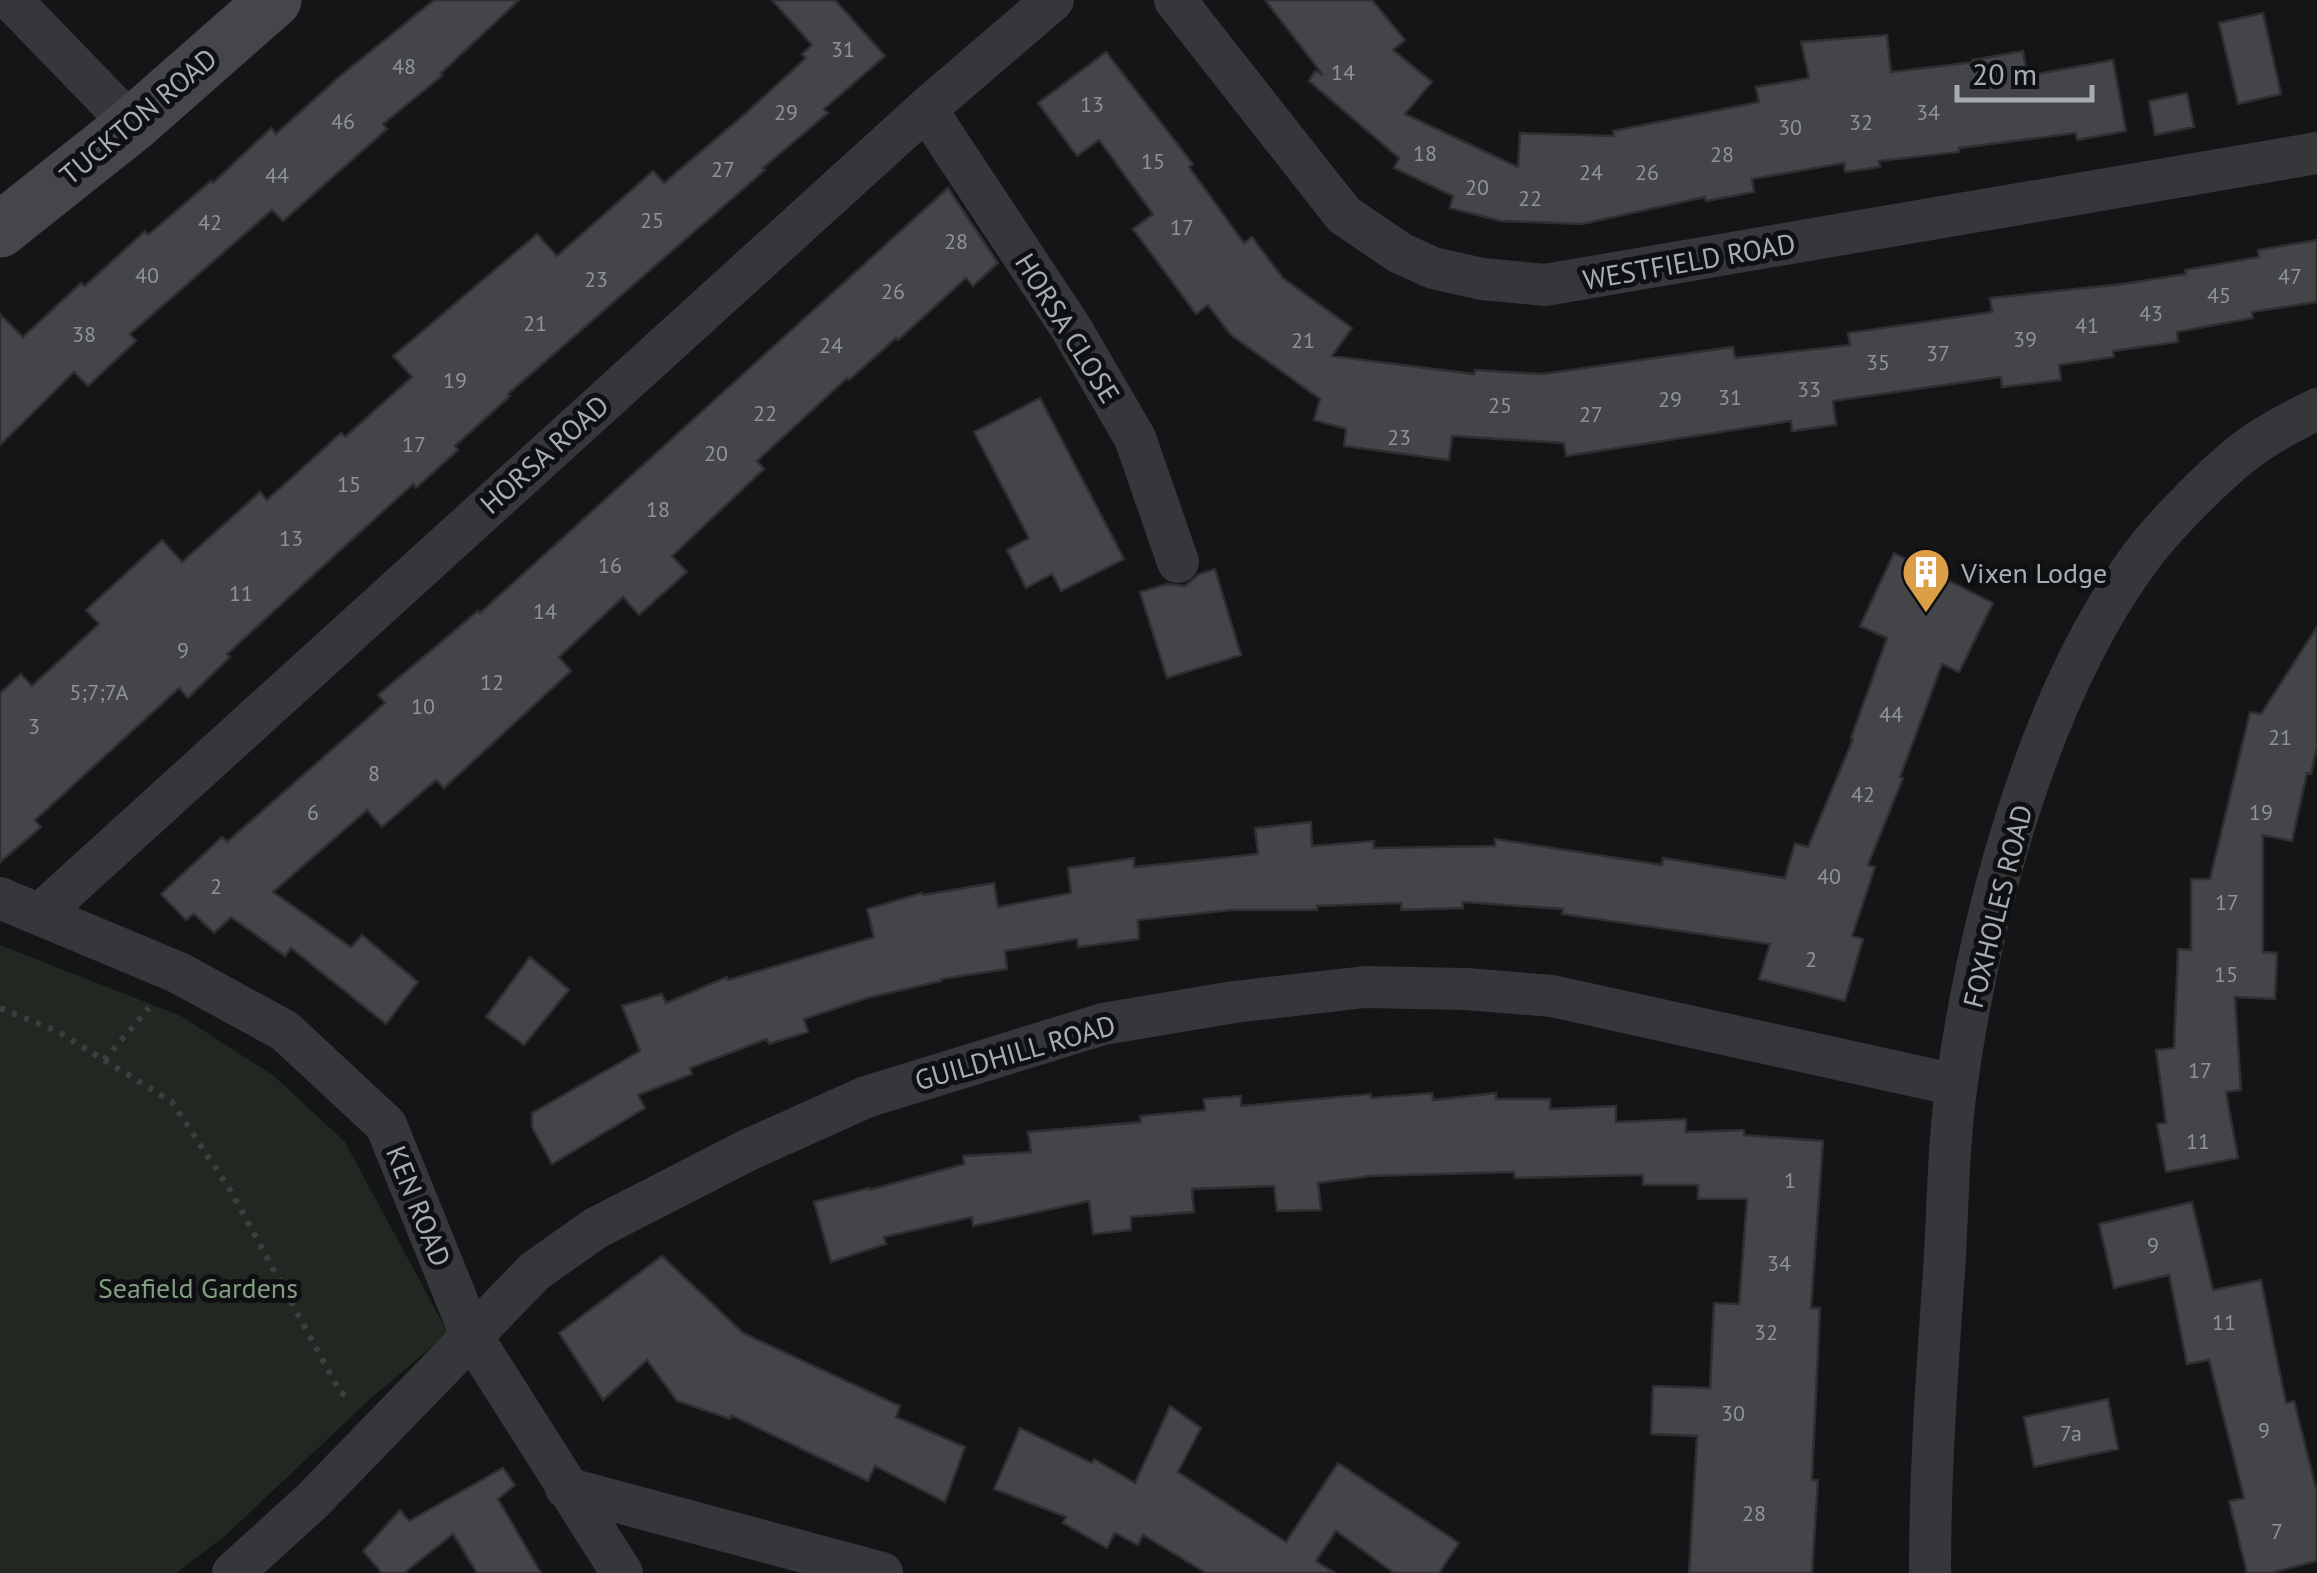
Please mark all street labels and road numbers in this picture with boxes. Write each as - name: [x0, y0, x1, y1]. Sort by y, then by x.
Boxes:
- street label: TUCKTON ROAD: [52, 39, 224, 193]
- street label: WESTFIELD ROAD: [1580, 224, 1798, 298]
- street label: HORSA CLOSE: [1007, 246, 1129, 410]
- street label: HORSA ROAD: [472, 386, 616, 522]
- street label: FOXHOLES ROAD: [1954, 801, 2040, 1011]
- street label: GUILDHILL ROAD: [910, 1006, 1120, 1098]
- street label: KEN ROAD: [378, 1140, 460, 1272]

